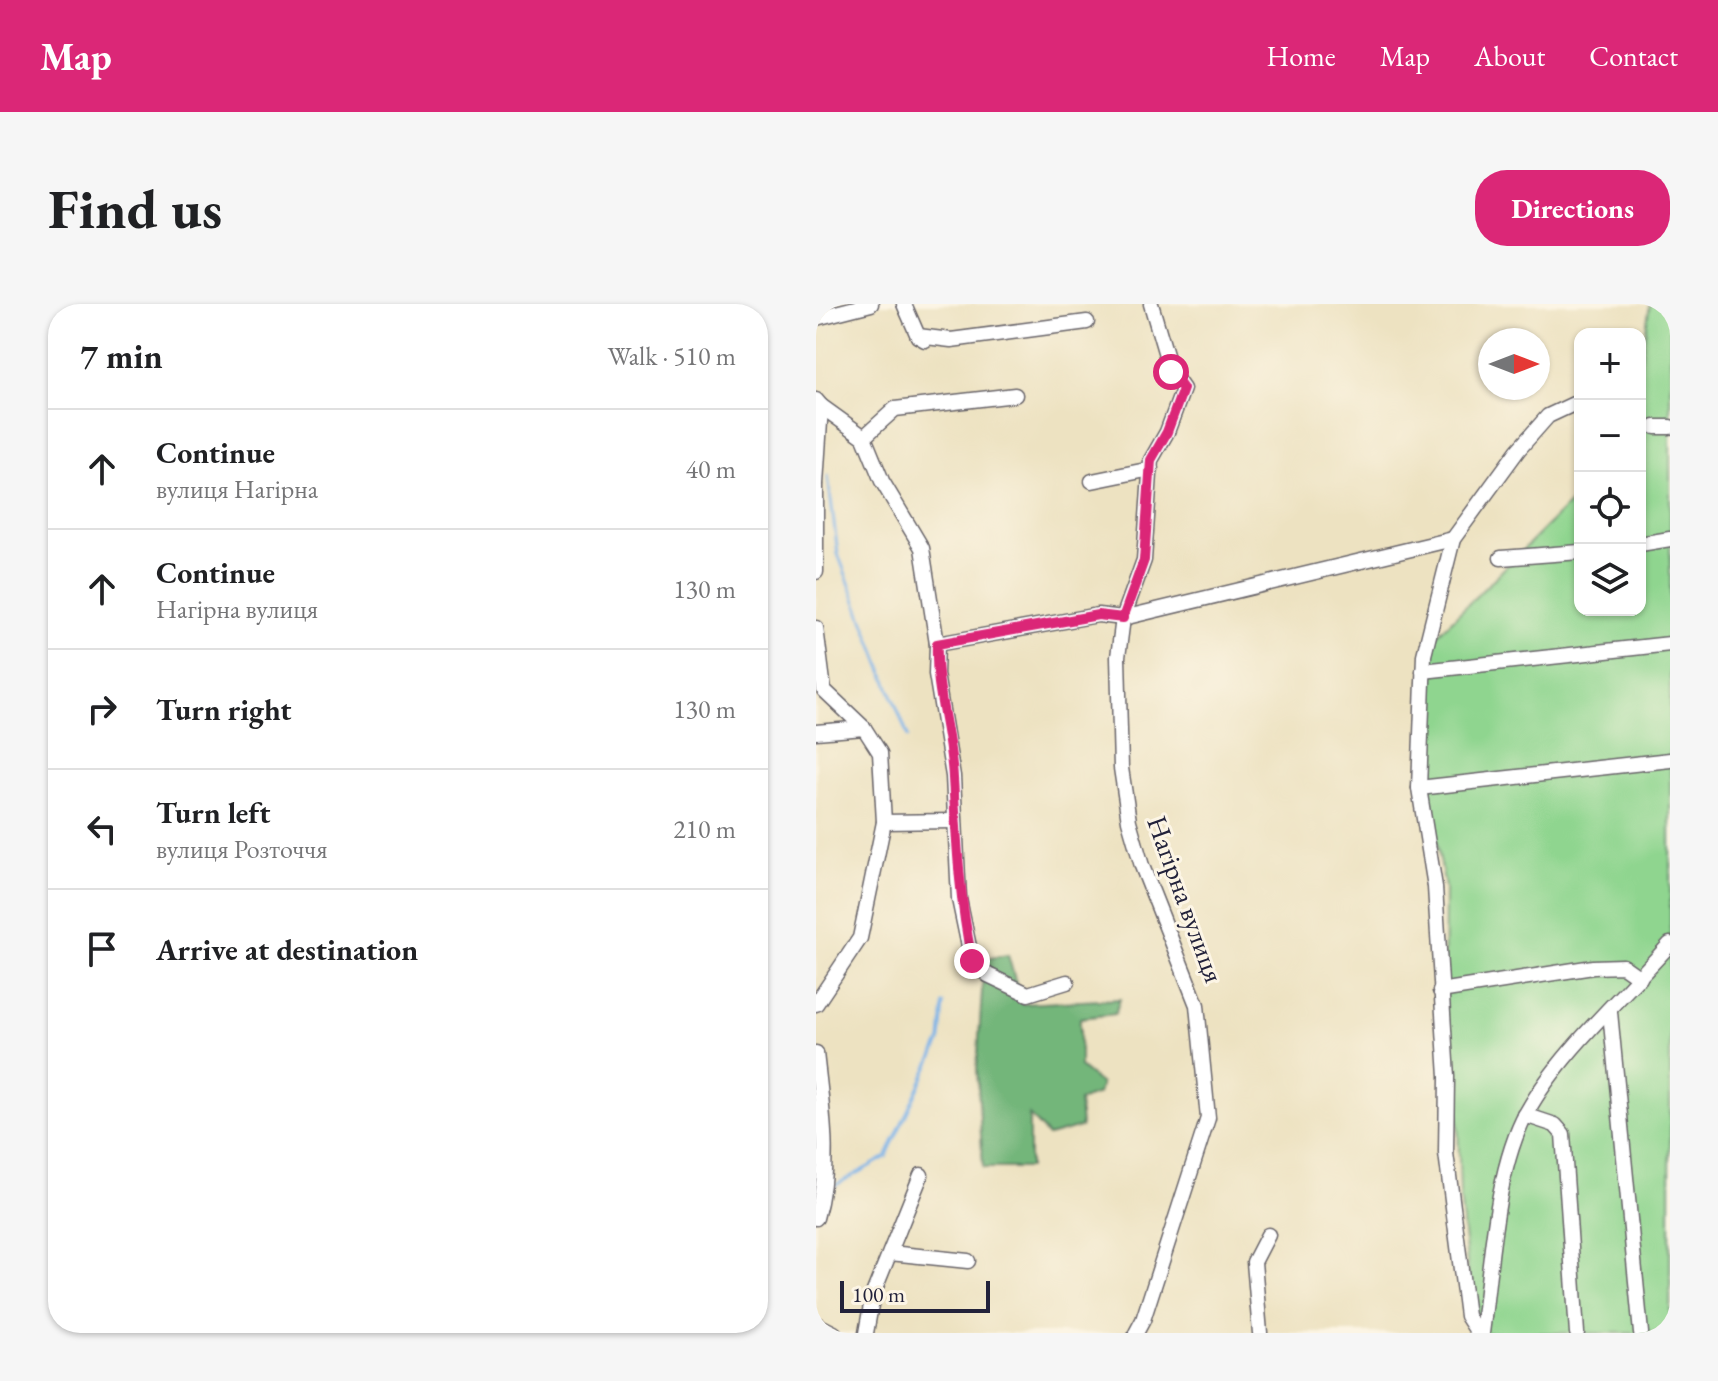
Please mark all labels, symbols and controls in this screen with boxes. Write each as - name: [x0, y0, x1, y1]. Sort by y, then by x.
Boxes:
- text: Map: [40, 32, 112, 81]
- text: Home: [1266, 38, 1336, 74]
- text: Map: [1380, 38, 1430, 74]
- text: About: [1474, 38, 1545, 74]
- text: Contact: [1589, 38, 1678, 74]
- button: Directions: [1475, 170, 1670, 246]
- text: Find us: [48, 172, 222, 245]
- north arrow: [1478, 328, 1550, 400]
- map controls: [1574, 328, 1646, 616]
- button: +: [1574, 328, 1646, 400]
- text: 7 min: [80, 334, 163, 378]
- text: Walk · 510 m: [608, 339, 736, 373]
- route start: [1153, 354, 1189, 390]
- button: −: [1574, 400, 1646, 472]
- text: Continue: [156, 433, 275, 472]
- icon: ahead: [80, 447, 124, 491]
- text: 40 m: [686, 452, 736, 486]
- text: вулиця Нагірна: [156, 472, 318, 506]
- button: locate: [1574, 472, 1646, 544]
- button: layers: [1574, 544, 1646, 616]
- text: Continue: [156, 553, 275, 592]
- icon: ahead: [80, 567, 124, 611]
- text: 130 m: [673, 572, 736, 606]
- text: Нагірна вулиця: [156, 592, 318, 626]
- icon: right: [80, 687, 124, 731]
- text: Turn right: [156, 690, 292, 729]
- text: 130 m: [673, 692, 736, 726]
- text: Turn left: [156, 793, 270, 832]
- icon: left: [80, 807, 124, 851]
- street label: Нагірна вулиця: [1139, 811, 1233, 987]
- text: 210 m: [673, 812, 736, 846]
- text: вулиця Розточчя: [156, 832, 328, 866]
- icon: arrive: [80, 927, 124, 971]
- text: Arrive at destination: [156, 930, 418, 969]
- route end: [954, 943, 990, 979]
- scale bar: [840, 1277, 990, 1313]
- text: 100 m: [852, 1280, 905, 1309]

